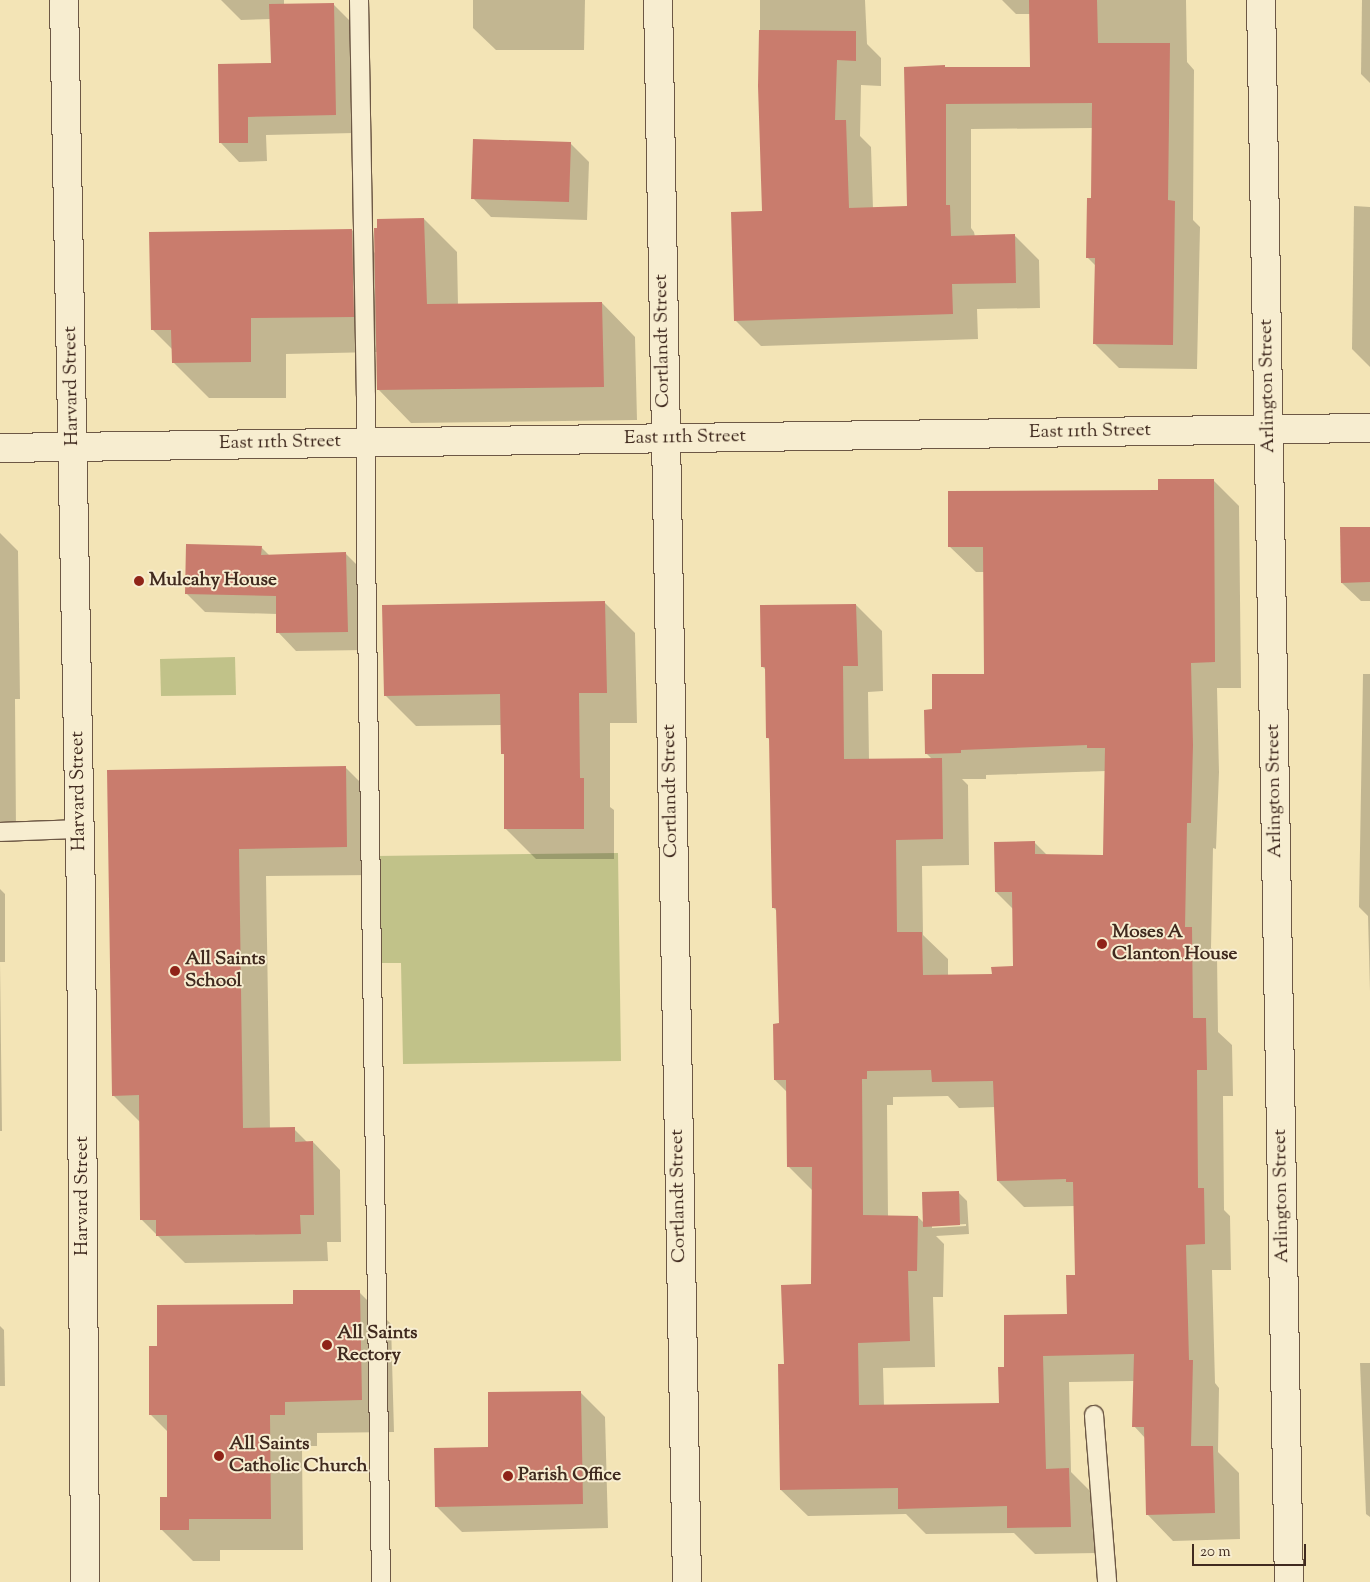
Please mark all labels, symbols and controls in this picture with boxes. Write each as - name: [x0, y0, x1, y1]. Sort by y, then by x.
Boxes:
- street label: Cortlandt Street: [650, 274, 676, 408]
- street label: Arlington Street: [1255, 319, 1281, 453]
- street label: Harvard Street: [60, 326, 84, 446]
- street label: East 11th Street: [1029, 420, 1151, 444]
- street label: East 11th Street: [624, 426, 746, 450]
- street label: East 11th Street: [219, 431, 341, 455]
- place label: Mulcahy House: [149, 570, 277, 592]
- marker: Mulcahy House: [133, 575, 145, 587]
- street label: Cortlandt Street: [658, 724, 684, 858]
- street label: Arlington Street: [1262, 724, 1288, 858]
- street label: Harvard Street: [67, 731, 91, 851]
- place label: Moses A Clanton House: [1112, 922, 1237, 966]
- marker: Moses A Clanton House: [1096, 938, 1108, 950]
- place label: All Saints School: [185, 949, 266, 993]
- marker: All Saints School: [169, 965, 181, 977]
- street label: Cortlandt Street: [666, 1129, 692, 1263]
- street label: Arlington Street: [1269, 1129, 1295, 1263]
- street label: Harvard Street: [72, 1136, 94, 1256]
- place label: All Saints Rectory: [337, 1323, 418, 1367]
- marker: All Saints Rectory: [321, 1339, 333, 1351]
- place label: All Saints Catholic Church: [229, 1434, 368, 1478]
- marker: All Saints Catholic Church: [213, 1450, 225, 1462]
- place label: Parish Office: [518, 1465, 621, 1487]
- marker: Parish Office: [502, 1470, 514, 1482]
- scale bar: [1195, 1534, 1309, 1566]
- text: 20 m: [1200, 1542, 1231, 1563]

